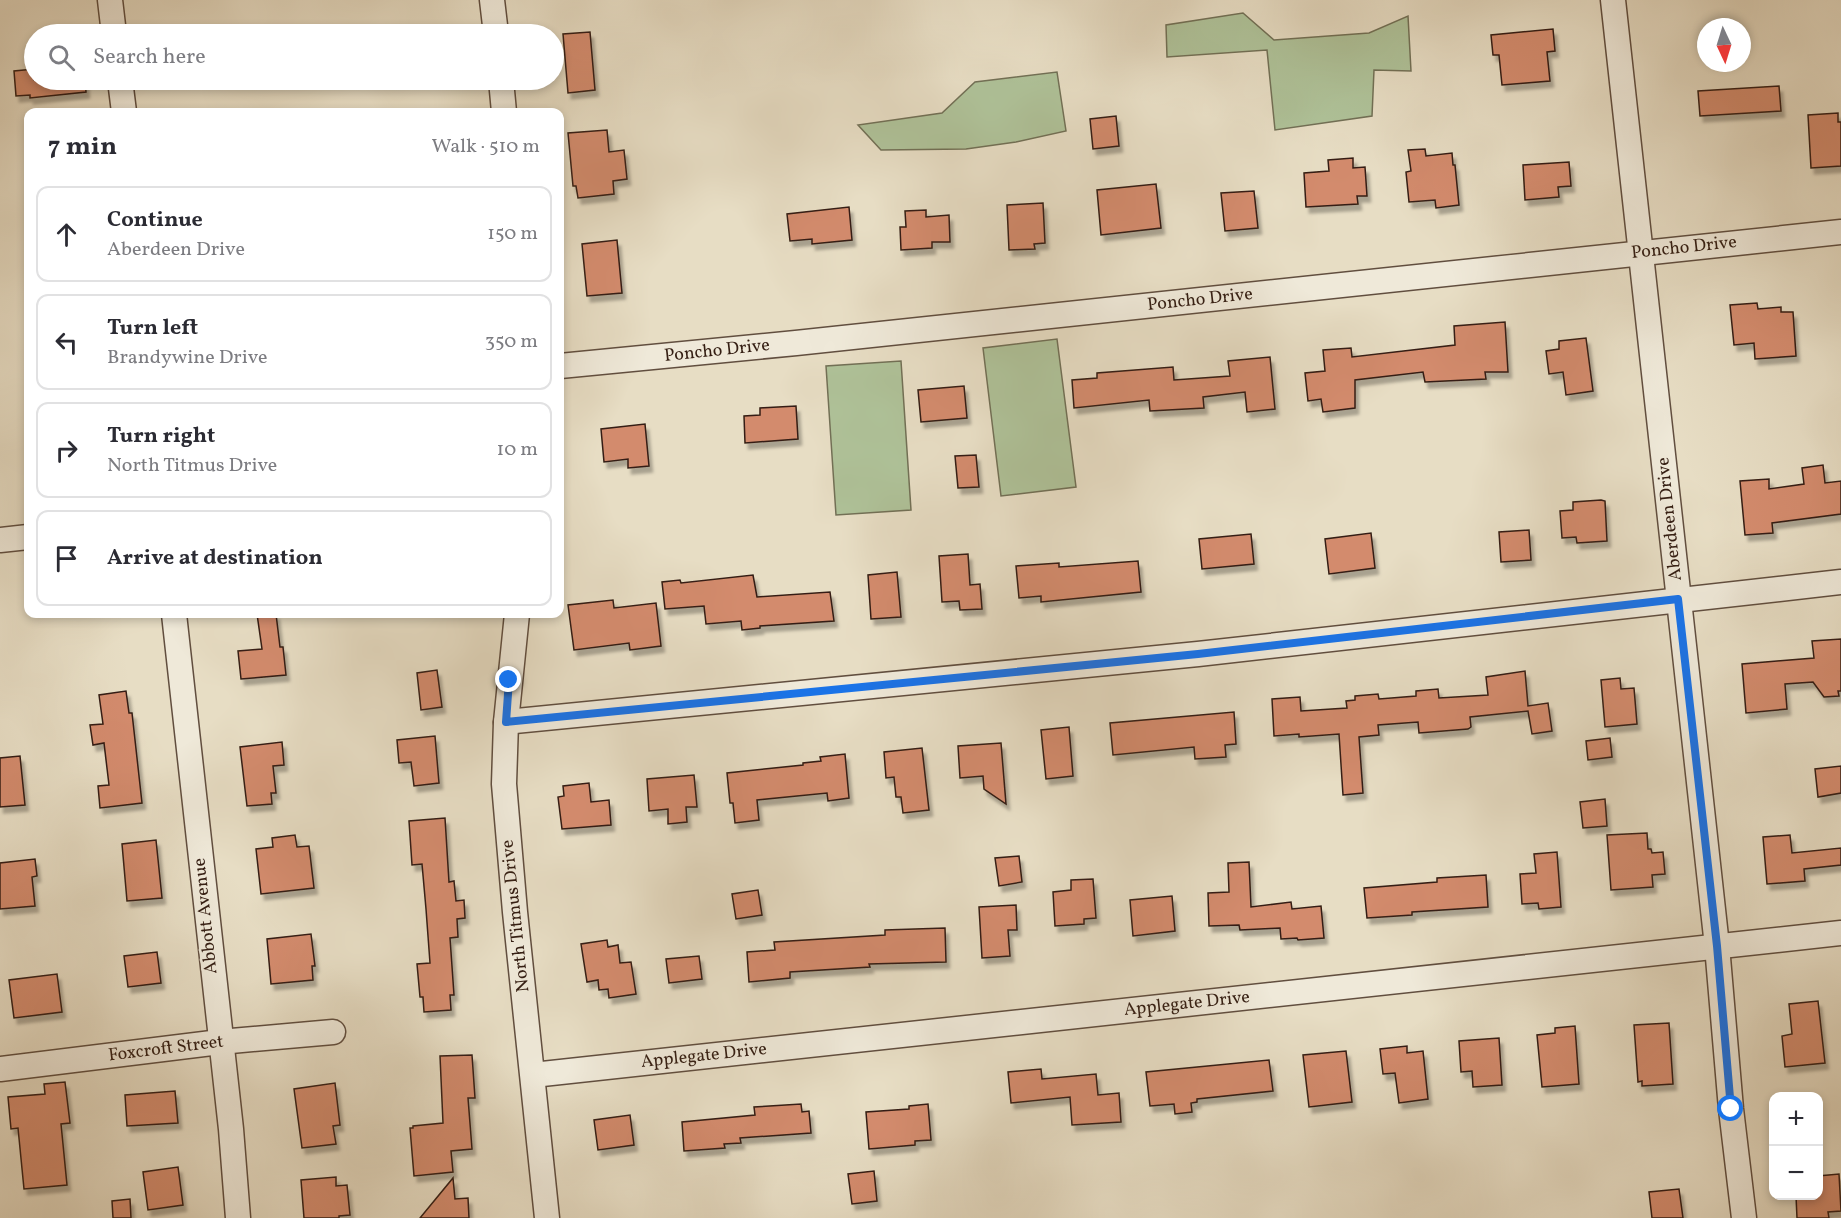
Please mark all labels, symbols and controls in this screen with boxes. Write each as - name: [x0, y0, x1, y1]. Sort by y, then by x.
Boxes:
- north arrow: [1697, 18, 1751, 72]
- search box: [24, 24, 564, 90]
- icon: search: [45, 41, 78, 74]
- text: Search here: [93, 42, 206, 73]
- text: 7 min: [48, 129, 117, 165]
- text: Walk · 510 m: [431, 133, 540, 161]
- text: Continue: [107, 205, 203, 236]
- icon: ahead: [50, 218, 83, 251]
- text: 150 m: [487, 220, 538, 248]
- street label: Poncho Drive: [1630, 230, 1738, 266]
- text: Aberdeen Drive: [107, 236, 245, 264]
- street label: Poncho Drive: [1146, 282, 1254, 318]
- text: Turn left: [107, 313, 198, 344]
- icon: left: [50, 326, 83, 359]
- text: 350 m: [485, 328, 538, 356]
- street label: Poncho Drive: [663, 333, 771, 369]
- text: Brandywine Drive: [107, 344, 268, 372]
- text: Turn right: [107, 421, 215, 452]
- icon: right: [50, 434, 83, 467]
- text: 10 m: [497, 436, 538, 464]
- text: North Titmus Drive: [107, 452, 277, 480]
- street label: Aberdeen Drive: [1651, 456, 1689, 582]
- icon: arrive: [50, 542, 83, 575]
- text: Arrive at destination: [107, 543, 323, 574]
- route end: [495, 666, 521, 692]
- street label: North Titmus Drive: [496, 838, 536, 994]
- street label: Abbott Avenue: [187, 857, 225, 975]
- street label: Applegate Drive: [1123, 985, 1251, 1023]
- street label: Foxcroft Street: [107, 1030, 225, 1068]
- street label: Applegate Drive: [640, 1037, 768, 1075]
- map controls: [1769, 1092, 1823, 1200]
- button: +: [1769, 1092, 1823, 1146]
- route start: [1717, 1095, 1743, 1121]
- button: −: [1769, 1146, 1823, 1200]

